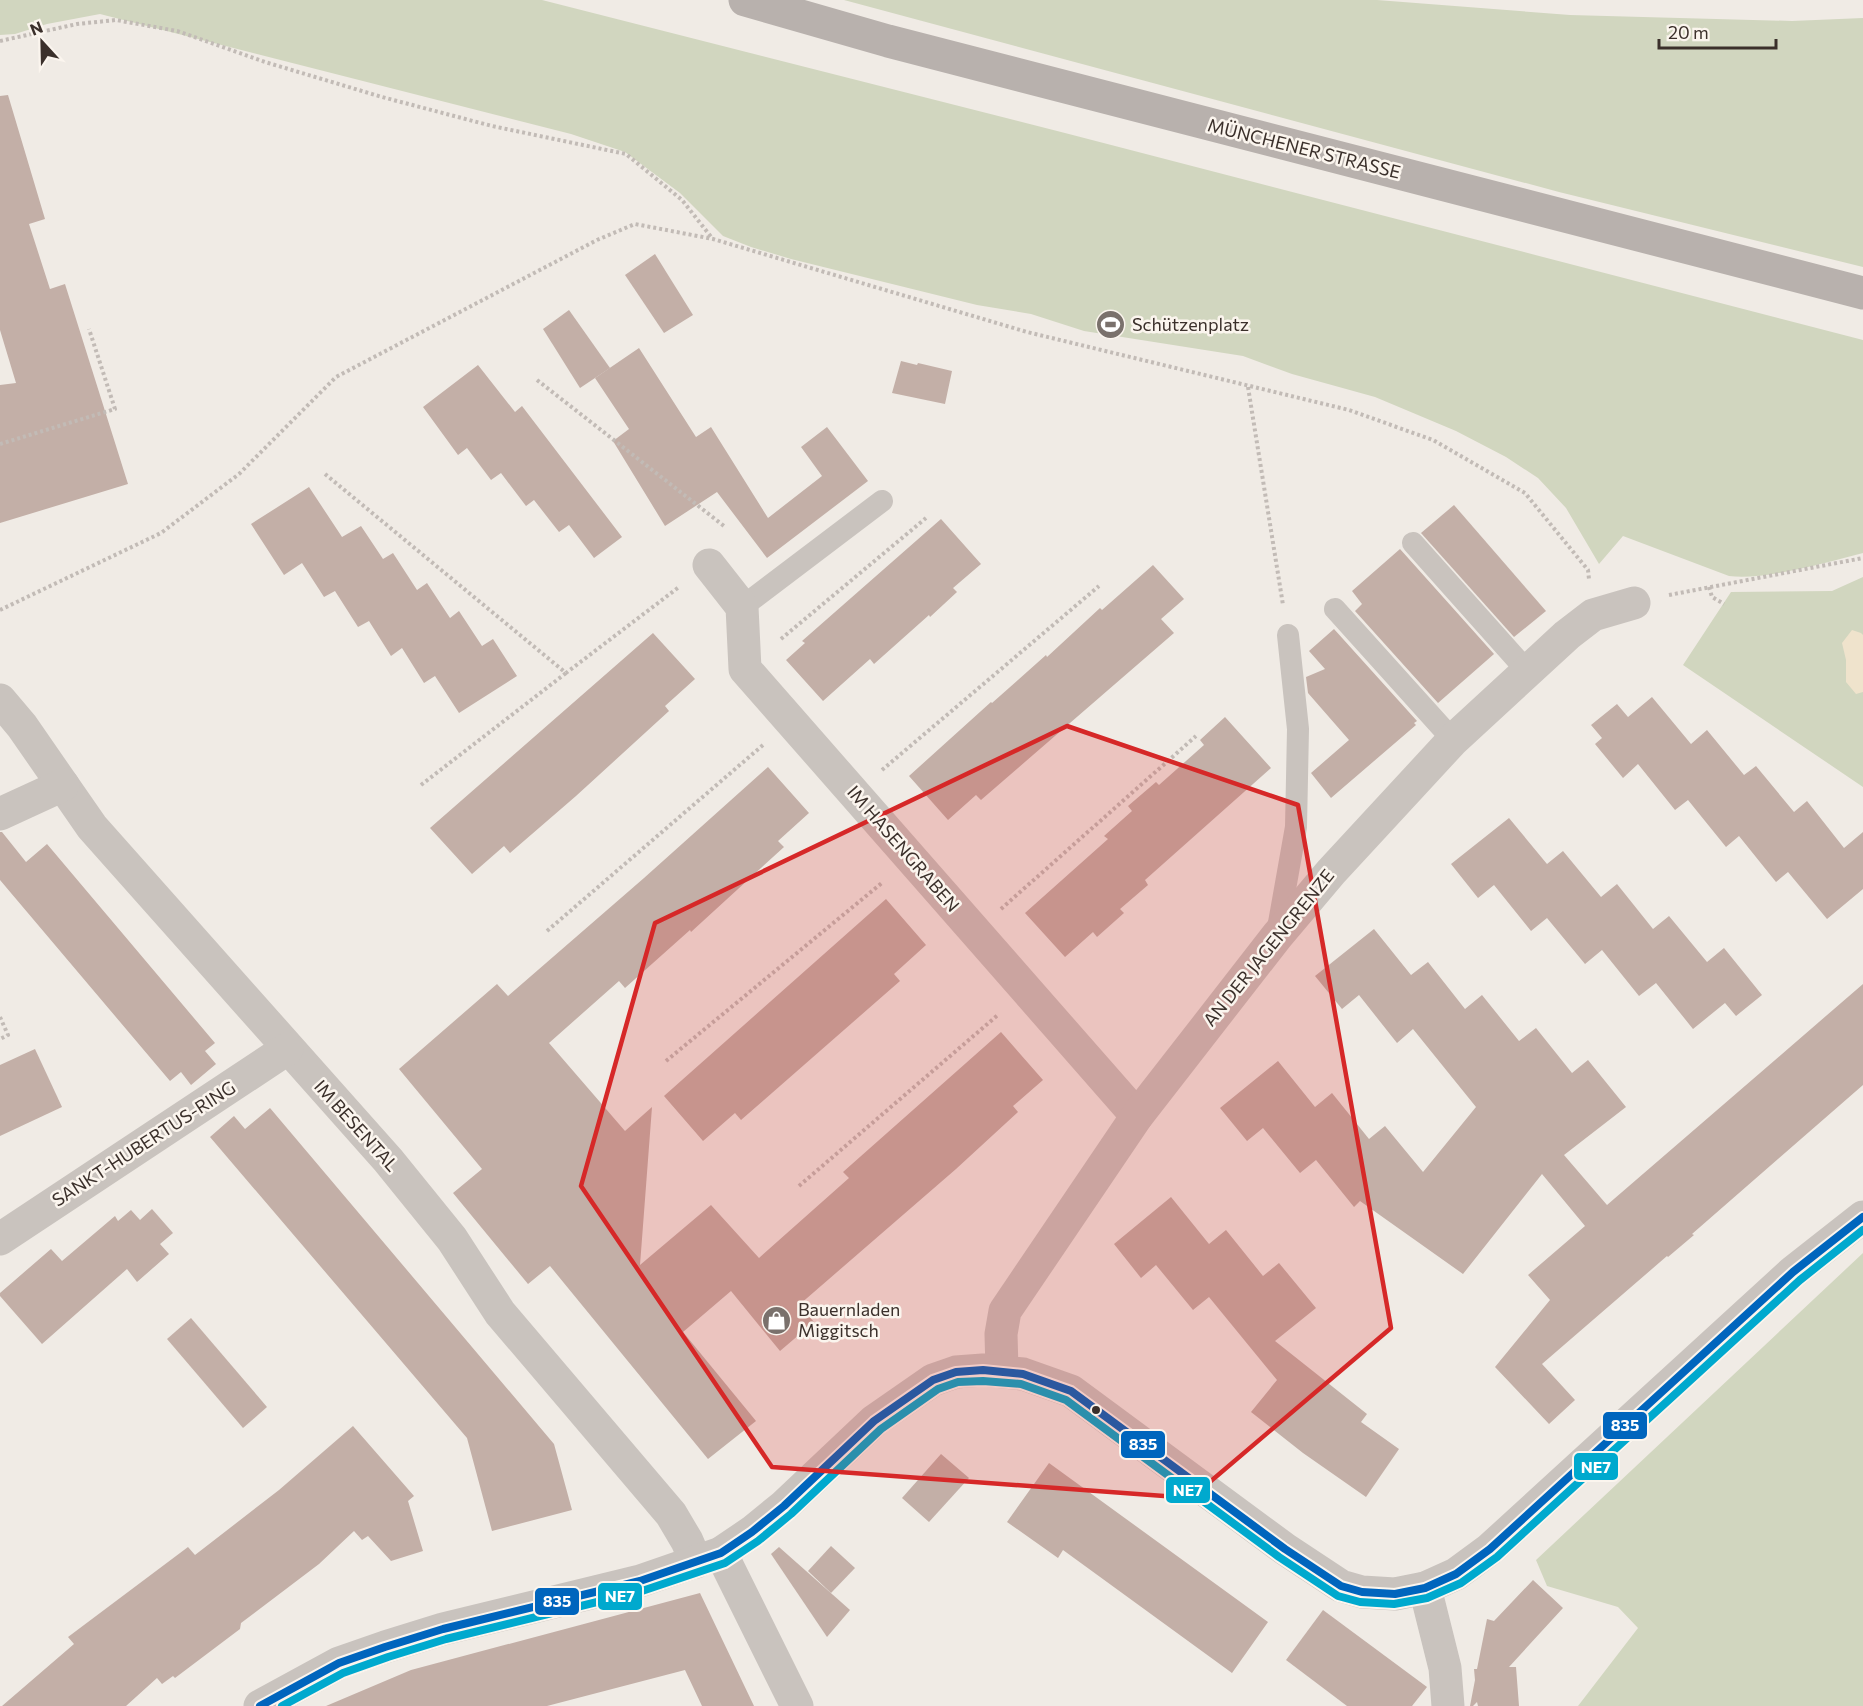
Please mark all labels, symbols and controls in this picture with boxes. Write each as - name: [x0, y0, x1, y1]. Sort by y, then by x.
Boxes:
- north arrow: [12, 12, 72, 72]
- scale bar: [1659, 12, 1776, 50]
- text: N: [27, 17, 45, 39]
- text: 20 m: [1668, 21, 1709, 43]
- street label: MÜNCHENER STRASSE: [1205, 113, 1403, 183]
- sports icon: Schützenplatz: [1095, 309, 1127, 341]
- place label: Schützenplatz: [1132, 313, 1249, 335]
- street label: IM HASENGRABEN: [843, 781, 965, 916]
- street label: AN DER JAGENGRENZE: [1198, 864, 1338, 1030]
- street label: IM BESENTAL: [310, 1075, 404, 1176]
- street label: SANKT-HUBERTUS-RING: [48, 1076, 239, 1211]
- place label: Bauernladen Miggitsch: [798, 1298, 900, 1341]
- shop icon: Bauernladen Miggitsch: [761, 1304, 793, 1336]
- unlabelled marker: [1090, 1404, 1102, 1416]
- line badge: 835: [1602, 1411, 1648, 1440]
- text: 835: [1611, 1415, 1639, 1434]
- line badge: 835: [1120, 1430, 1166, 1459]
- text: 835: [1129, 1434, 1157, 1453]
- line badge: NE7: [1573, 1452, 1619, 1481]
- text: NE7: [1581, 1457, 1611, 1476]
- line badge: NE7: [1165, 1476, 1211, 1504]
- text: NE7: [1173, 1480, 1203, 1499]
- line badge: NE7: [597, 1582, 643, 1611]
- text: NE7: [605, 1586, 635, 1605]
- line badge: 835: [534, 1587, 580, 1616]
- text: 835: [543, 1591, 571, 1610]

